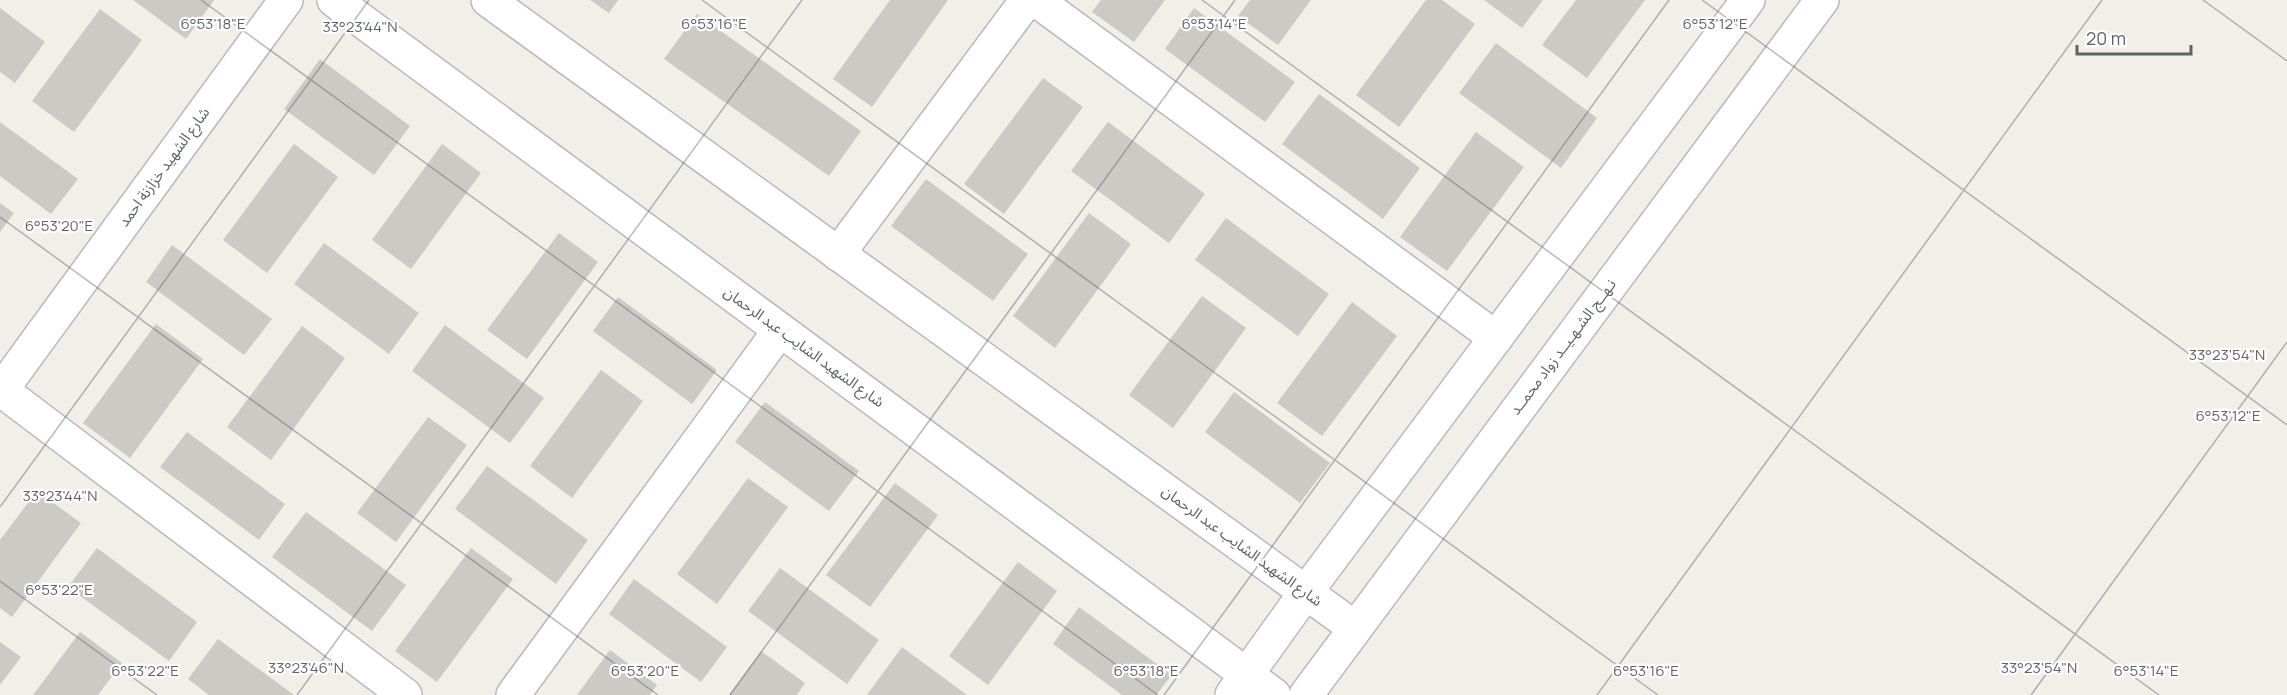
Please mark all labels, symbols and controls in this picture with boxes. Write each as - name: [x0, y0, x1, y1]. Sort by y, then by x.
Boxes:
- text: 6°53'18"E: [180, 13, 246, 34]
- text: 6°53'16"E: [681, 13, 747, 34]
- text: 6°53'14"E: [1182, 13, 1246, 34]
- text: 6°53'12"E: [1682, 13, 1748, 34]
- text: 33°23'44"N: [322, 16, 398, 37]
- scale bar: [2077, 18, 2191, 56]
- text: 20 m: [2086, 26, 2126, 50]
- street label: شارع الشهيد خزازنة احمد: [113, 102, 216, 232]
- text: 6°53'20"E: [25, 215, 93, 236]
- street label: نـهــج الشـهـيــد زواد محمــد: [1504, 274, 1622, 420]
- street label: شارع الشهيد الشايب عبد الرحمان: [719, 281, 889, 414]
- text: 33°23'54"N: [2189, 344, 2265, 365]
- text: 6°53'12"E: [2195, 405, 2261, 426]
- street label: شارع الشهيد الشايب عبد الرحمان: [1157, 480, 1327, 613]
- text: 33°23'44"N: [22, 485, 98, 506]
- text: 6°53'22"E: [25, 579, 93, 600]
- text: 33°23'46"N: [268, 657, 344, 678]
- text: 33°23'54"N: [2001, 657, 2077, 678]
- text: 6°53'22"E: [111, 660, 179, 681]
- text: 6°53'20"E: [611, 660, 679, 681]
- text: 6°53'18"E: [1113, 660, 1179, 681]
- text: 6°53'16"E: [1613, 660, 1679, 681]
- text: 6°53'14"E: [2114, 660, 2178, 681]

